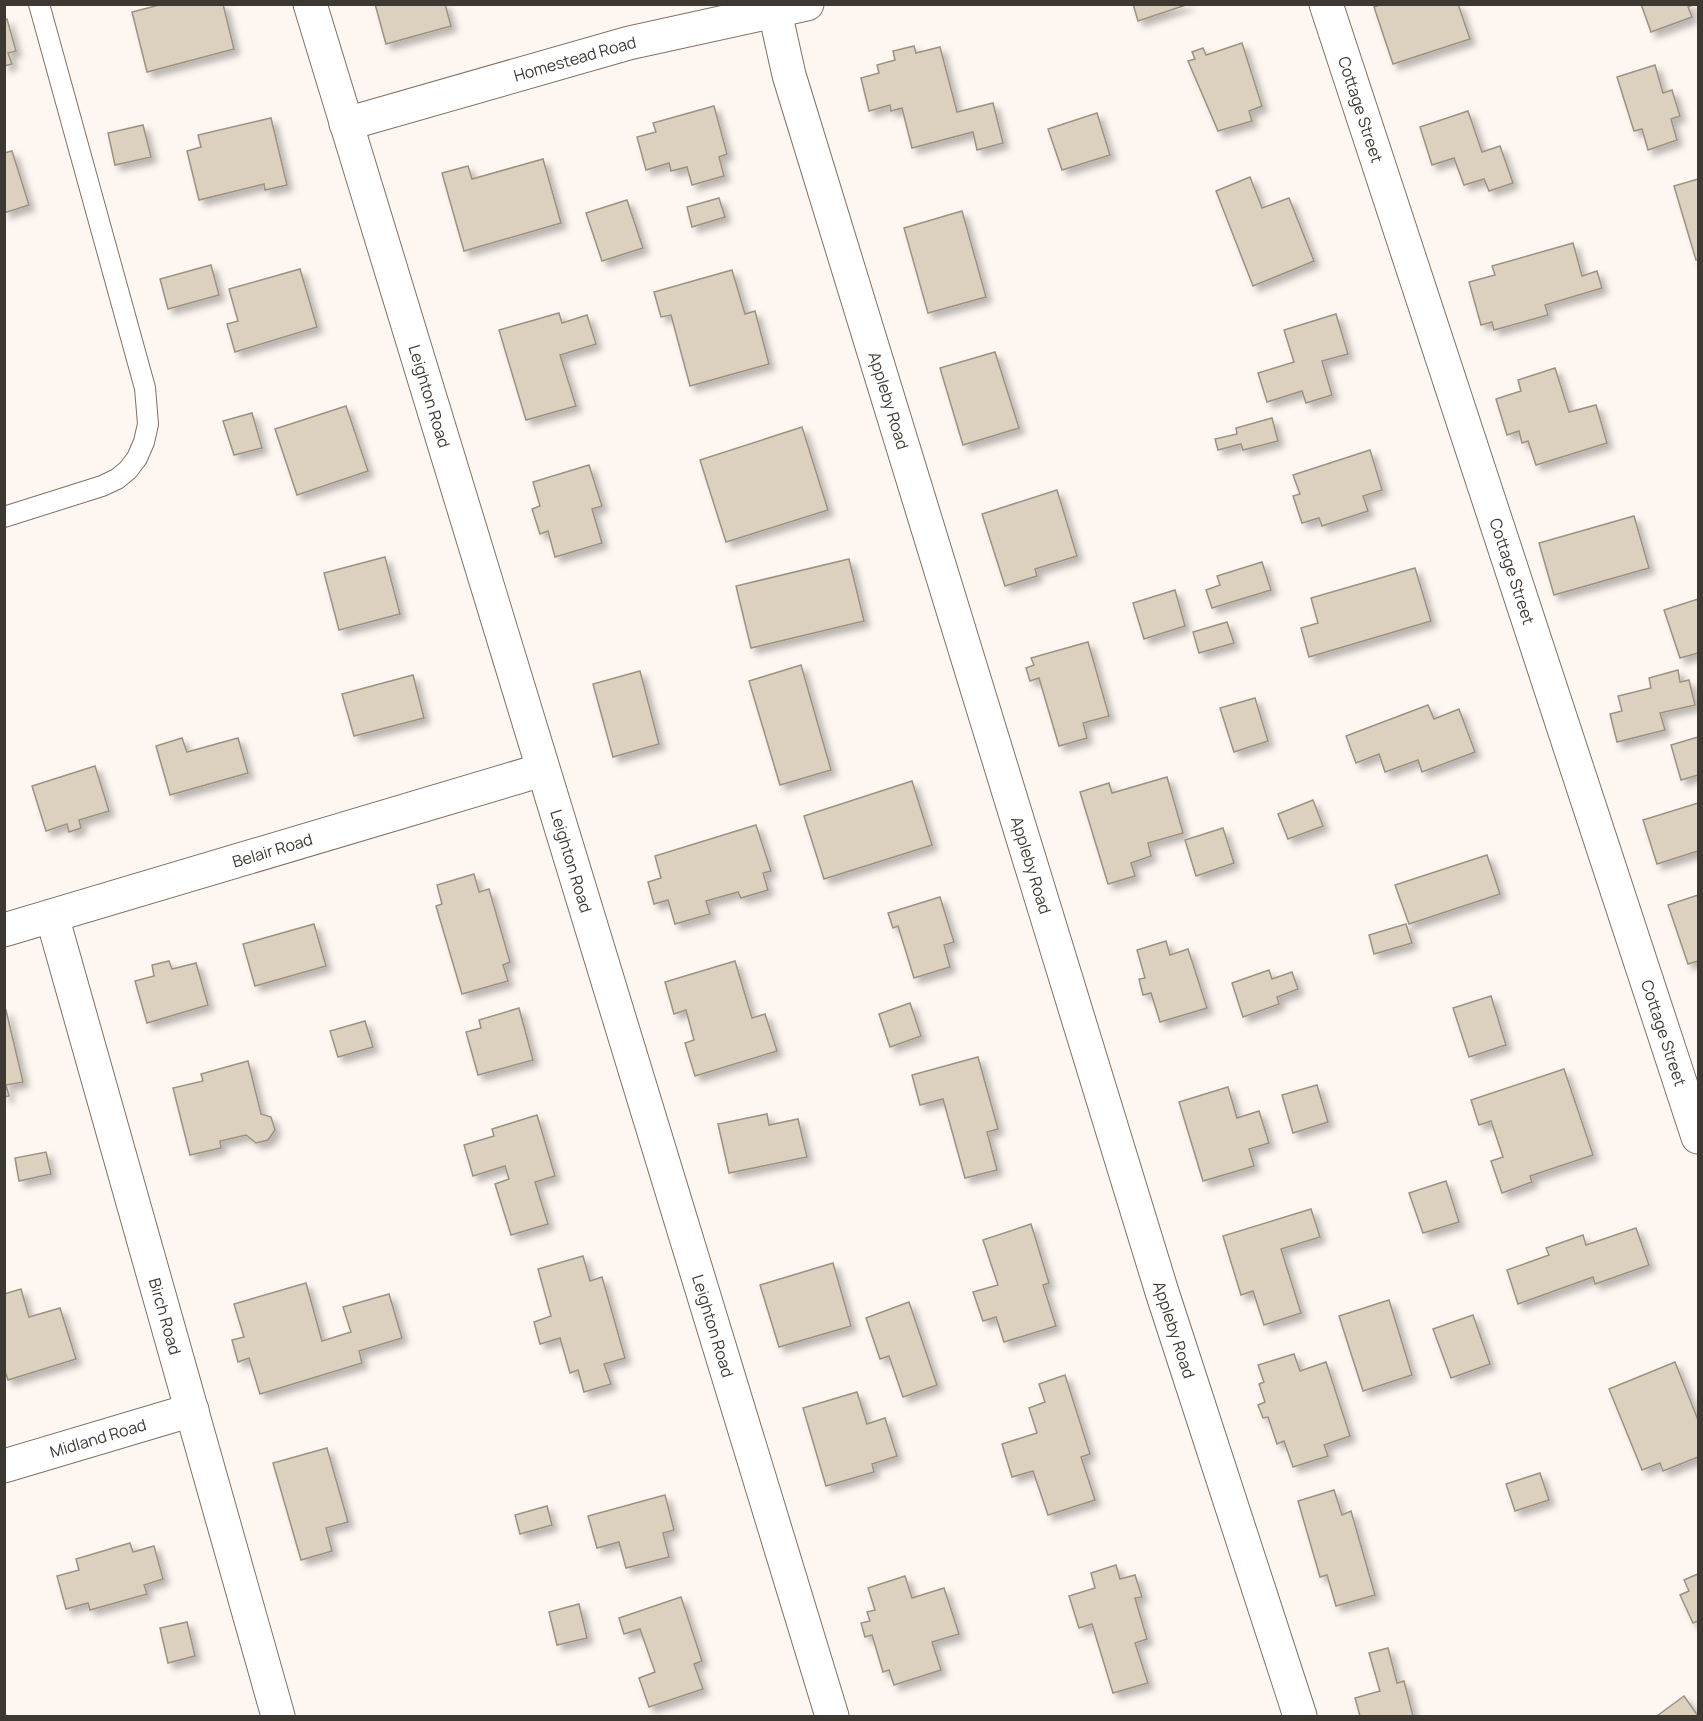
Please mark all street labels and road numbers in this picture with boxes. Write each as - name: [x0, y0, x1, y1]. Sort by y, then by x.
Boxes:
- street label: Homestead Road: [511, 31, 638, 86]
- street label: Cottage Street: [1333, 53, 1388, 166]
- street label: Leighton Road: [404, 342, 456, 450]
- street label: Appleby Road: [863, 349, 914, 452]
- street label: Cottage Street: [1485, 515, 1540, 627]
- street label: Leighton Road: [545, 807, 597, 915]
- street label: Appleby Road: [1006, 814, 1056, 917]
- street label: Belair Road: [230, 828, 315, 872]
- street label: Cottage Street: [1636, 977, 1692, 1089]
- street label: Leighton Road: [687, 1272, 739, 1380]
- street label: Birch Road: [144, 1275, 186, 1357]
- street label: Appleby Road: [1148, 1278, 1200, 1381]
- street label: Midland Road: [47, 1413, 149, 1463]

